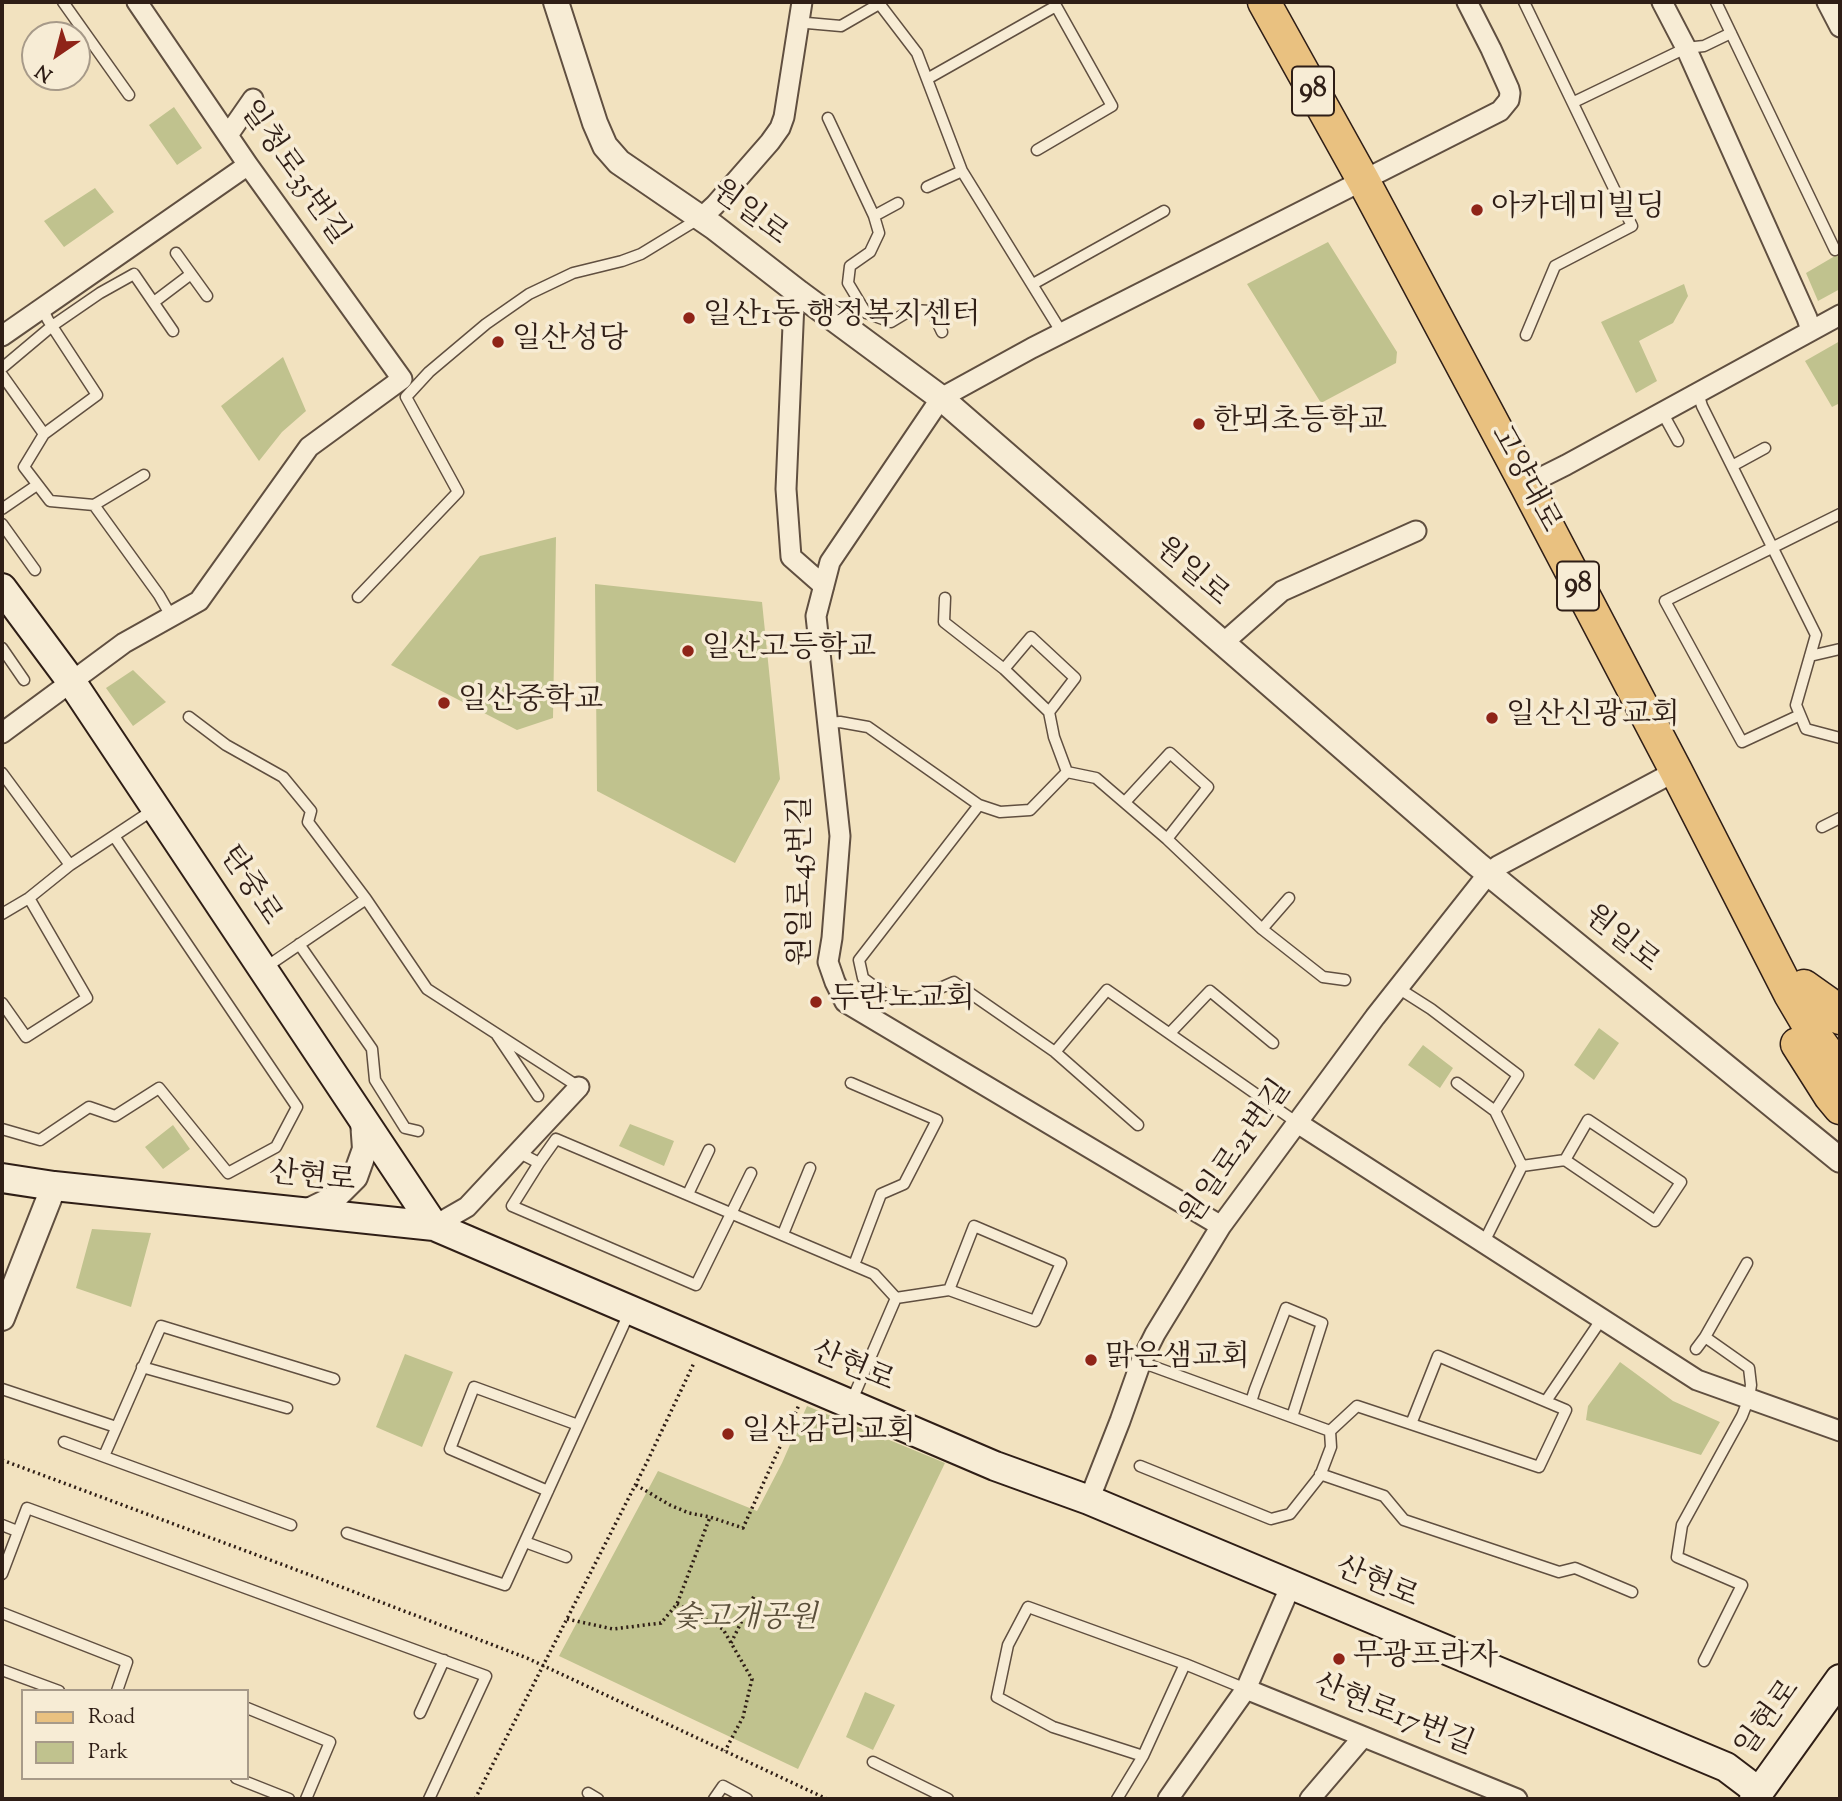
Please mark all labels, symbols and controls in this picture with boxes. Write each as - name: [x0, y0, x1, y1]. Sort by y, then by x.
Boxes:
- north arrow: [21, 21, 91, 91]
- text: N: [31, 57, 59, 87]
- road number: 98: [1292, 66, 1334, 116]
- street label: 일청로35번길: [229, 95, 355, 253]
- street label: 원일로: [702, 174, 794, 256]
- place label: 아카데미빌딩: [1491, 192, 1665, 228]
- marker: 아카데미빌딩: [1469, 202, 1485, 218]
- place label: 일산1동 행정복지센터: [703, 300, 980, 336]
- marker: 일산1동 행정복지센터: [681, 310, 697, 326]
- place label: 일산성당: [512, 324, 628, 360]
- marker: 일산성당: [490, 334, 506, 350]
- place label: 한뫼초등학교: [1213, 406, 1387, 442]
- marker: 한뫼초등학교: [1191, 416, 1207, 432]
- street label: 고양대로: [1480, 420, 1566, 540]
- street label: 원일로: [1145, 532, 1235, 616]
- road number: 98: [1557, 562, 1599, 610]
- place label: 일산고등학교: [702, 633, 876, 669]
- marker: 일산고등학교: [680, 643, 696, 659]
- place label: 일산중학교: [458, 685, 603, 721]
- marker: 일산중학교: [436, 695, 452, 711]
- place label: 일산신광교회: [1506, 700, 1680, 736]
- marker: 일산신광교회: [1484, 710, 1500, 726]
- street label: 원일로45번길: [786, 796, 822, 966]
- street label: 탄중로: [209, 841, 287, 933]
- street label: 원일로: [1575, 900, 1665, 982]
- place label: 두란노교회: [830, 984, 975, 1020]
- marker: 두란노교회: [808, 994, 824, 1010]
- street label: 원일로21번길: [1175, 1074, 1301, 1234]
- street label: 산현로: [267, 1158, 357, 1202]
- street label: 산현로: [805, 1335, 899, 1403]
- place label: 맑은샘교회: [1105, 1342, 1250, 1378]
- marker: 맑은샘교회: [1083, 1352, 1099, 1368]
- place label: 일산감리교회: [742, 1416, 916, 1452]
- marker: 일산감리교회: [720, 1426, 736, 1442]
- street label: 산현로: [1329, 1551, 1423, 1619]
- park label: 숯고개공원: [673, 1603, 817, 1639]
- place label: 무광프라자: [1353, 1641, 1498, 1677]
- marker: 무광프라자: [1331, 1651, 1347, 1667]
- street label: 산현로17번길: [1307, 1668, 1479, 1766]
- street label: 일현로: [1730, 1674, 1810, 1766]
- legend: [21, 1689, 248, 1780]
- text: Road: [88, 1703, 135, 1733]
- text: Park: [88, 1738, 128, 1768]

